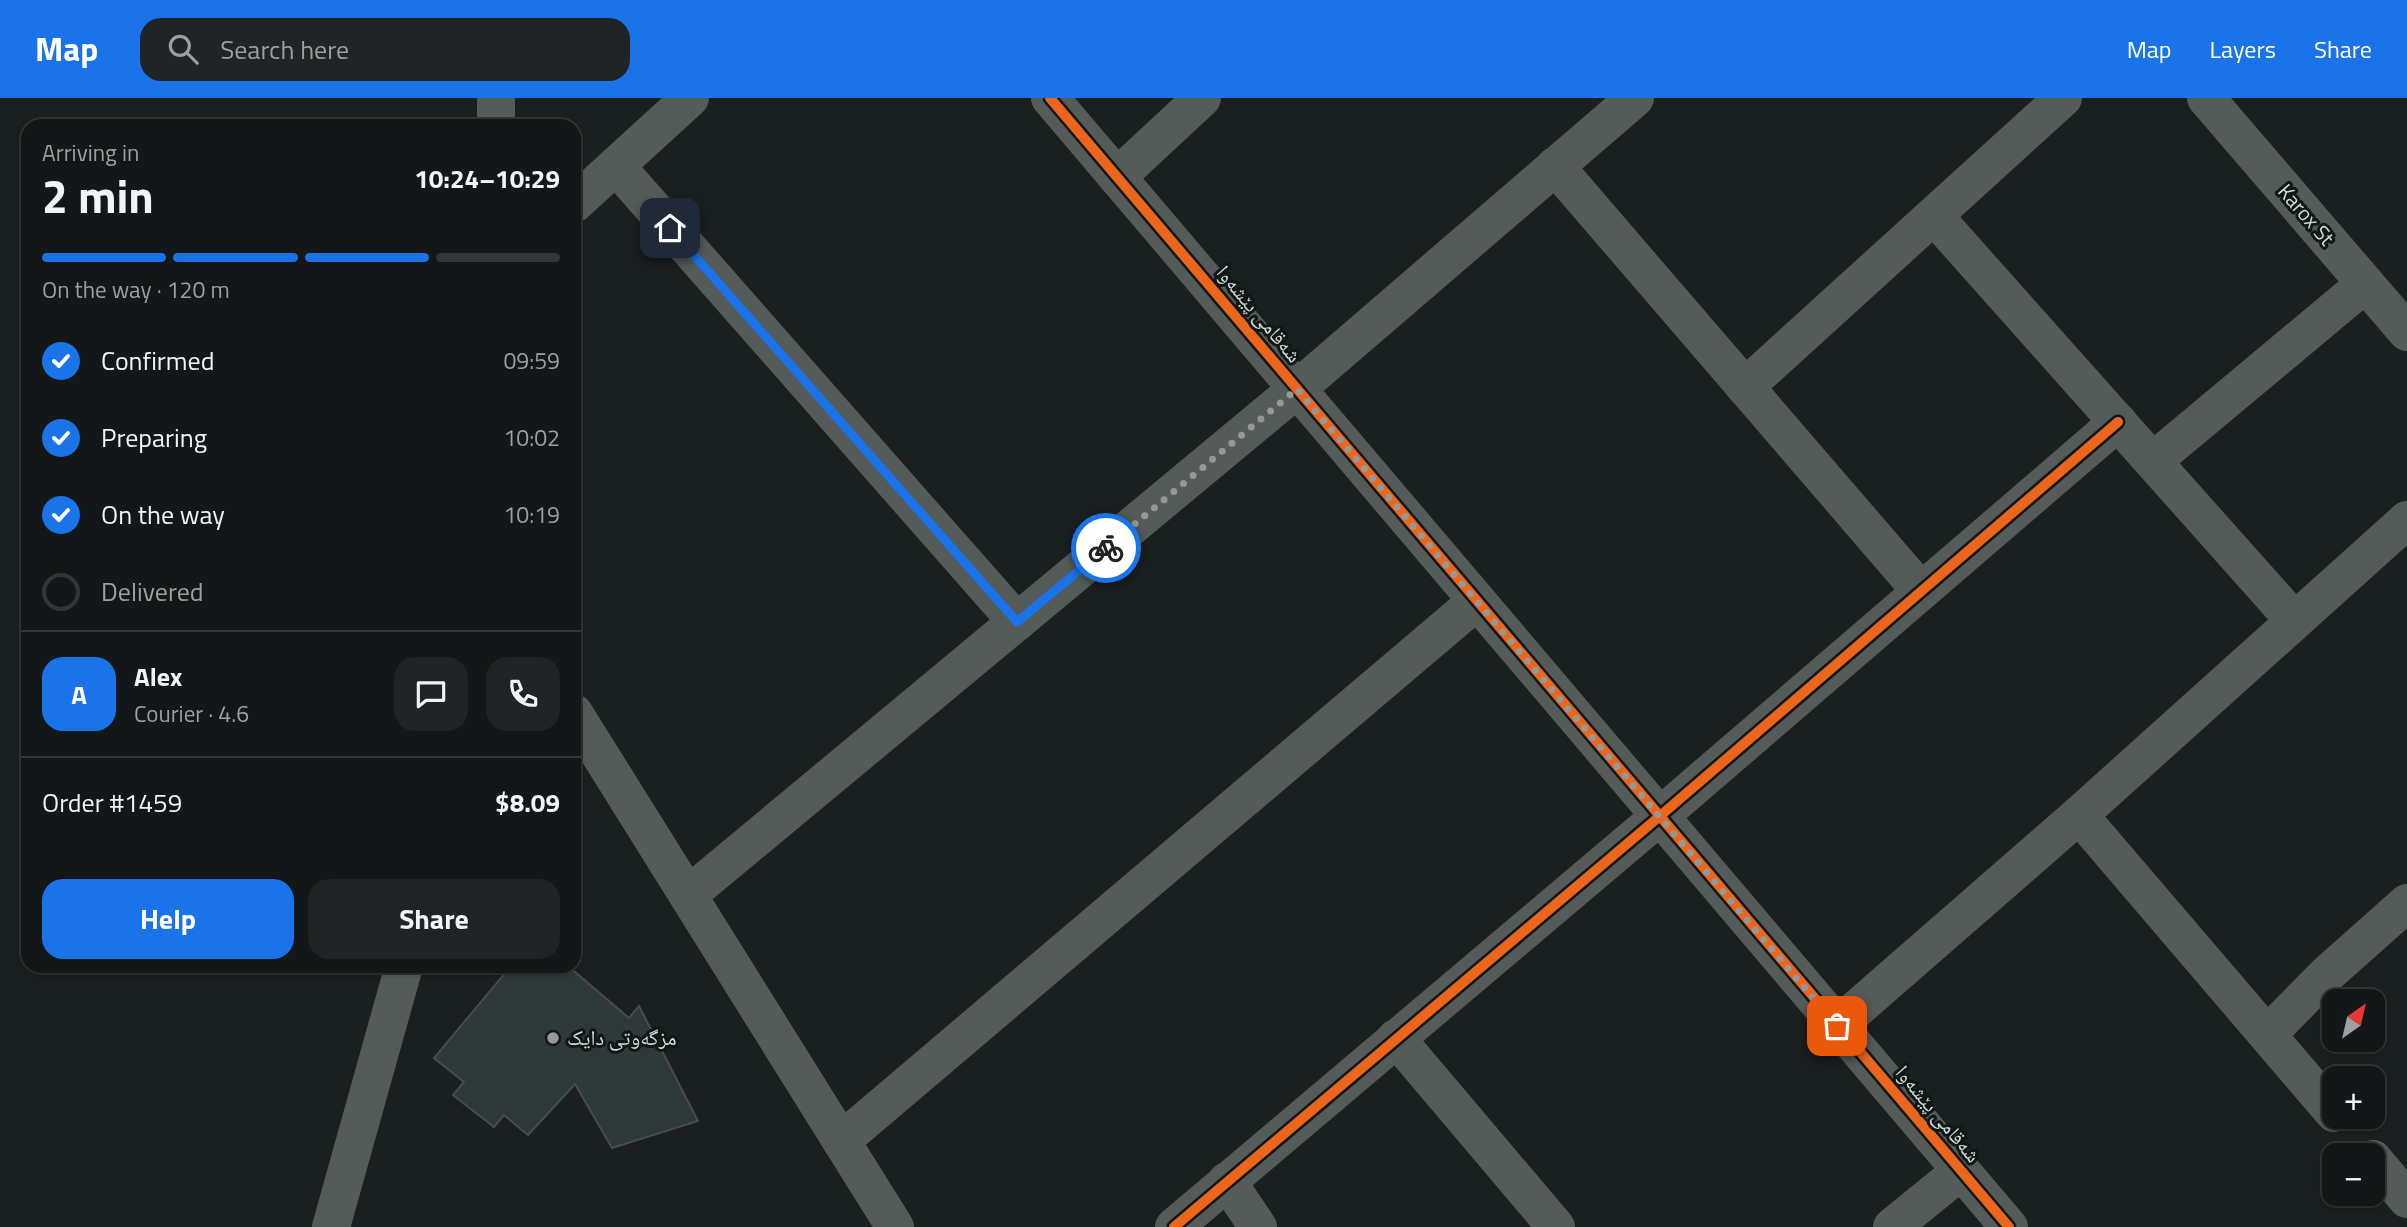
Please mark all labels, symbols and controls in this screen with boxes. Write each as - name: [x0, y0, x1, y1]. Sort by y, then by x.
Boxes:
- search box: [140, 18, 630, 81]
- text: Map: [35, 24, 98, 74]
- icon: search: [164, 30, 202, 68]
- text: Search here: [220, 30, 349, 69]
- text: Map: [2127, 31, 2172, 67]
- text: Layers: [2210, 31, 2276, 67]
- text: Share: [2314, 31, 2372, 67]
- text: Arriving in: [42, 135, 139, 170]
- text: 10:24–10:29: [414, 159, 560, 198]
- text: 2 min: [42, 161, 154, 231]
- street label: Karox St: [2271, 176, 2343, 253]
- pin: [640, 198, 700, 258]
- icon: home: [651, 209, 689, 247]
- street label: شەقامی پێشەوا: [1209, 257, 1310, 369]
- text: On the way · 120 m: [42, 272, 230, 307]
- text: Confirmed: [101, 341, 215, 380]
- icon: check: [42, 342, 80, 380]
- text: 09:59: [503, 343, 560, 378]
- text: Preparing: [101, 418, 207, 457]
- icon: check: [42, 419, 80, 457]
- text: 10:02: [503, 420, 560, 455]
- text: On the way: [101, 495, 225, 534]
- icon: check: [42, 496, 80, 534]
- text: 10:19: [503, 497, 560, 532]
- courier: [1071, 513, 1141, 583]
- icon: bike: [1087, 529, 1125, 567]
- text: Delivered: [101, 572, 204, 611]
- text: Alex: [134, 657, 182, 696]
- button: chat: [394, 657, 468, 731]
- button: phone: [486, 657, 560, 731]
- text: A: [71, 675, 87, 714]
- text: Courier · 4.6: [134, 696, 249, 731]
- text: Order #1459: [42, 783, 182, 822]
- text: $8.09: [495, 783, 560, 822]
- button: Help: [42, 879, 294, 959]
- button: Share: [308, 879, 560, 959]
- north arrow: [2322, 989, 2385, 1052]
- map controls: [2322, 989, 2385, 1206]
- pin: [1807, 996, 1867, 1056]
- icon: bag: [1818, 1007, 1856, 1045]
- place label: مزگەوتی دایک: [567, 1021, 677, 1053]
- marker: مزگەوتی دایک: [545, 1030, 561, 1046]
- street label: شەقامی پێشەوا: [1888, 1057, 1989, 1169]
- button: +: [2322, 1066, 2385, 1129]
- button: −: [2322, 1143, 2385, 1206]

